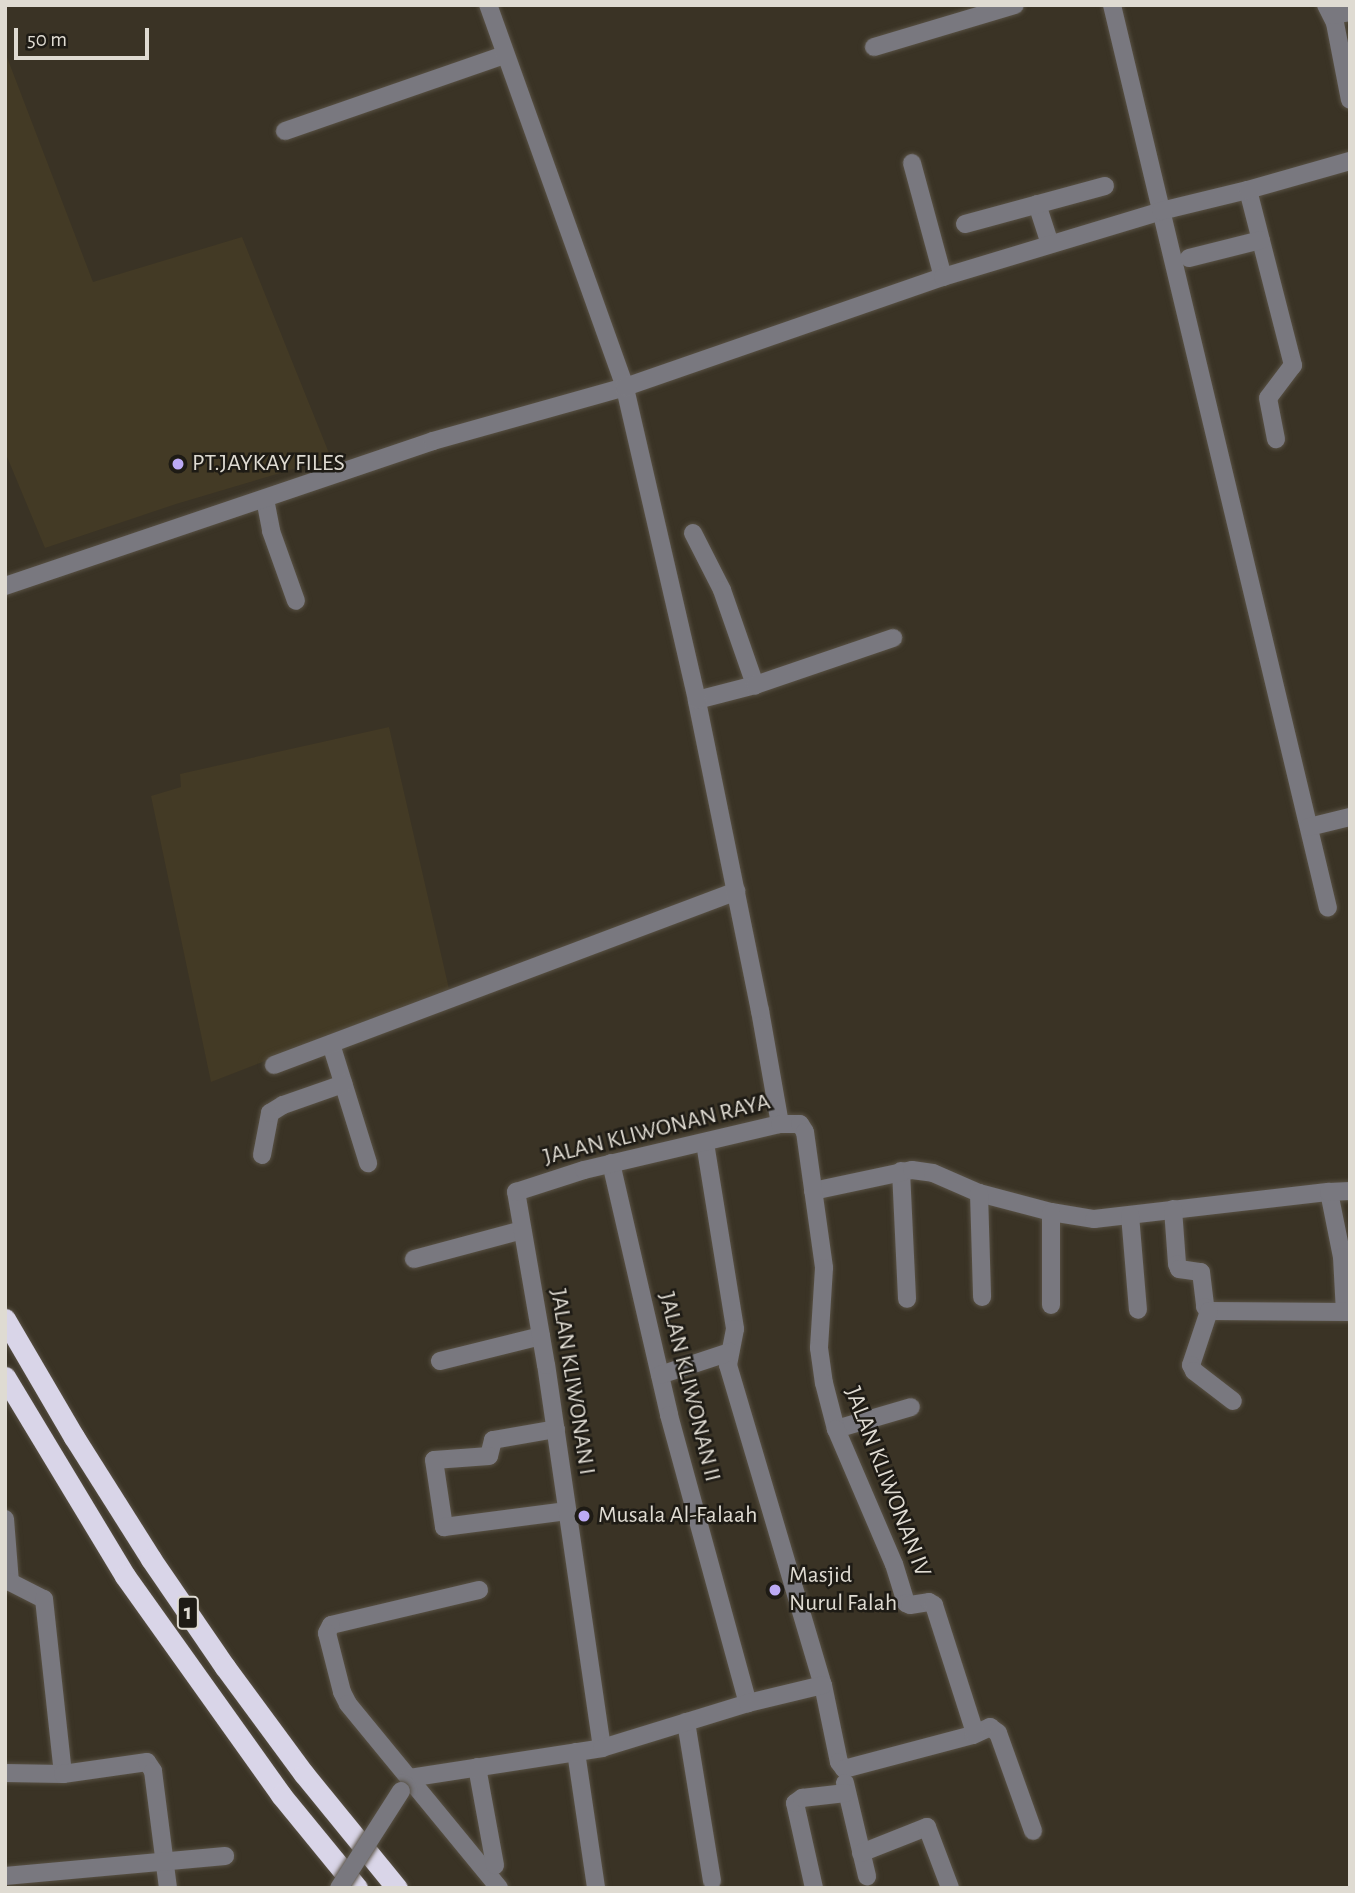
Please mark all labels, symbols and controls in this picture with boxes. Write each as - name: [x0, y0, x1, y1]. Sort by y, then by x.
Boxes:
- scale bar: [18, 14, 152, 58]
- text: 50 m: [27, 29, 67, 50]
- place label: PT.JAYKAY FILES: [192, 450, 345, 478]
- marker: PT.JAYKAY FILES: [170, 456, 186, 472]
- street label: JALAN KLIWONAN RAYA: [540, 1088, 774, 1172]
- street label: JALAN KLIWONAN I: [543, 1287, 601, 1477]
- street label: JALAN KLIWONAN II: [652, 1289, 726, 1485]
- street label: JALAN KLIWONAN IV: [838, 1383, 936, 1581]
- place label: Musala Al-Falaah: [598, 1502, 757, 1530]
- marker: Musala Al-Falaah: [576, 1508, 592, 1524]
- place label: Masjid Nurul Falah: [789, 1562, 897, 1618]
- marker: Masjid Nurul Falah: [767, 1582, 783, 1598]
- road number: 1: [176, 1594, 200, 1632]

